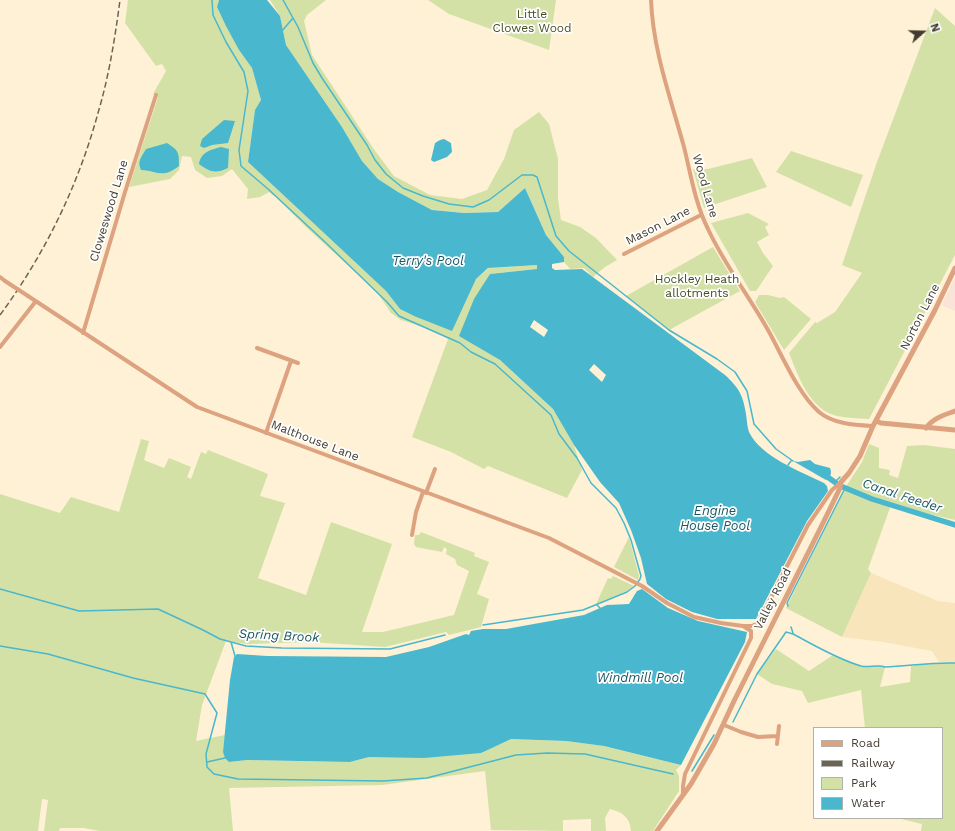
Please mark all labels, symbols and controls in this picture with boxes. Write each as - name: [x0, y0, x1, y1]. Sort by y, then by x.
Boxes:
- park label: Little Clowes Wood: [492, 7, 572, 35]
- north arrow: [903, 12, 943, 52]
- text: N: [927, 22, 942, 34]
- street label: Wood Lane: [689, 153, 721, 219]
- street label: Cloweswood Lane: [87, 158, 131, 264]
- street label: Mason Lane: [623, 204, 693, 248]
- water label: Terry's Pool: [392, 253, 464, 269]
- park label: Hockley Heath allotments: [655, 272, 739, 300]
- street label: Norton Lane: [897, 281, 943, 353]
- street label: Malthouse Lane: [269, 418, 361, 464]
- water label: Canal Feeder: [860, 476, 944, 516]
- water label: Engine House Pool: [680, 503, 750, 534]
- street label: Valley Road: [751, 566, 795, 632]
- water label: Spring Brook: [238, 626, 320, 646]
- water label: Windmill Pool: [597, 670, 683, 686]
- legend: [813, 727, 943, 819]
- text: Road: [851, 736, 880, 750]
- text: Railway: [851, 756, 895, 770]
- text: Park: [851, 776, 877, 790]
- text: Water: [851, 796, 885, 810]

